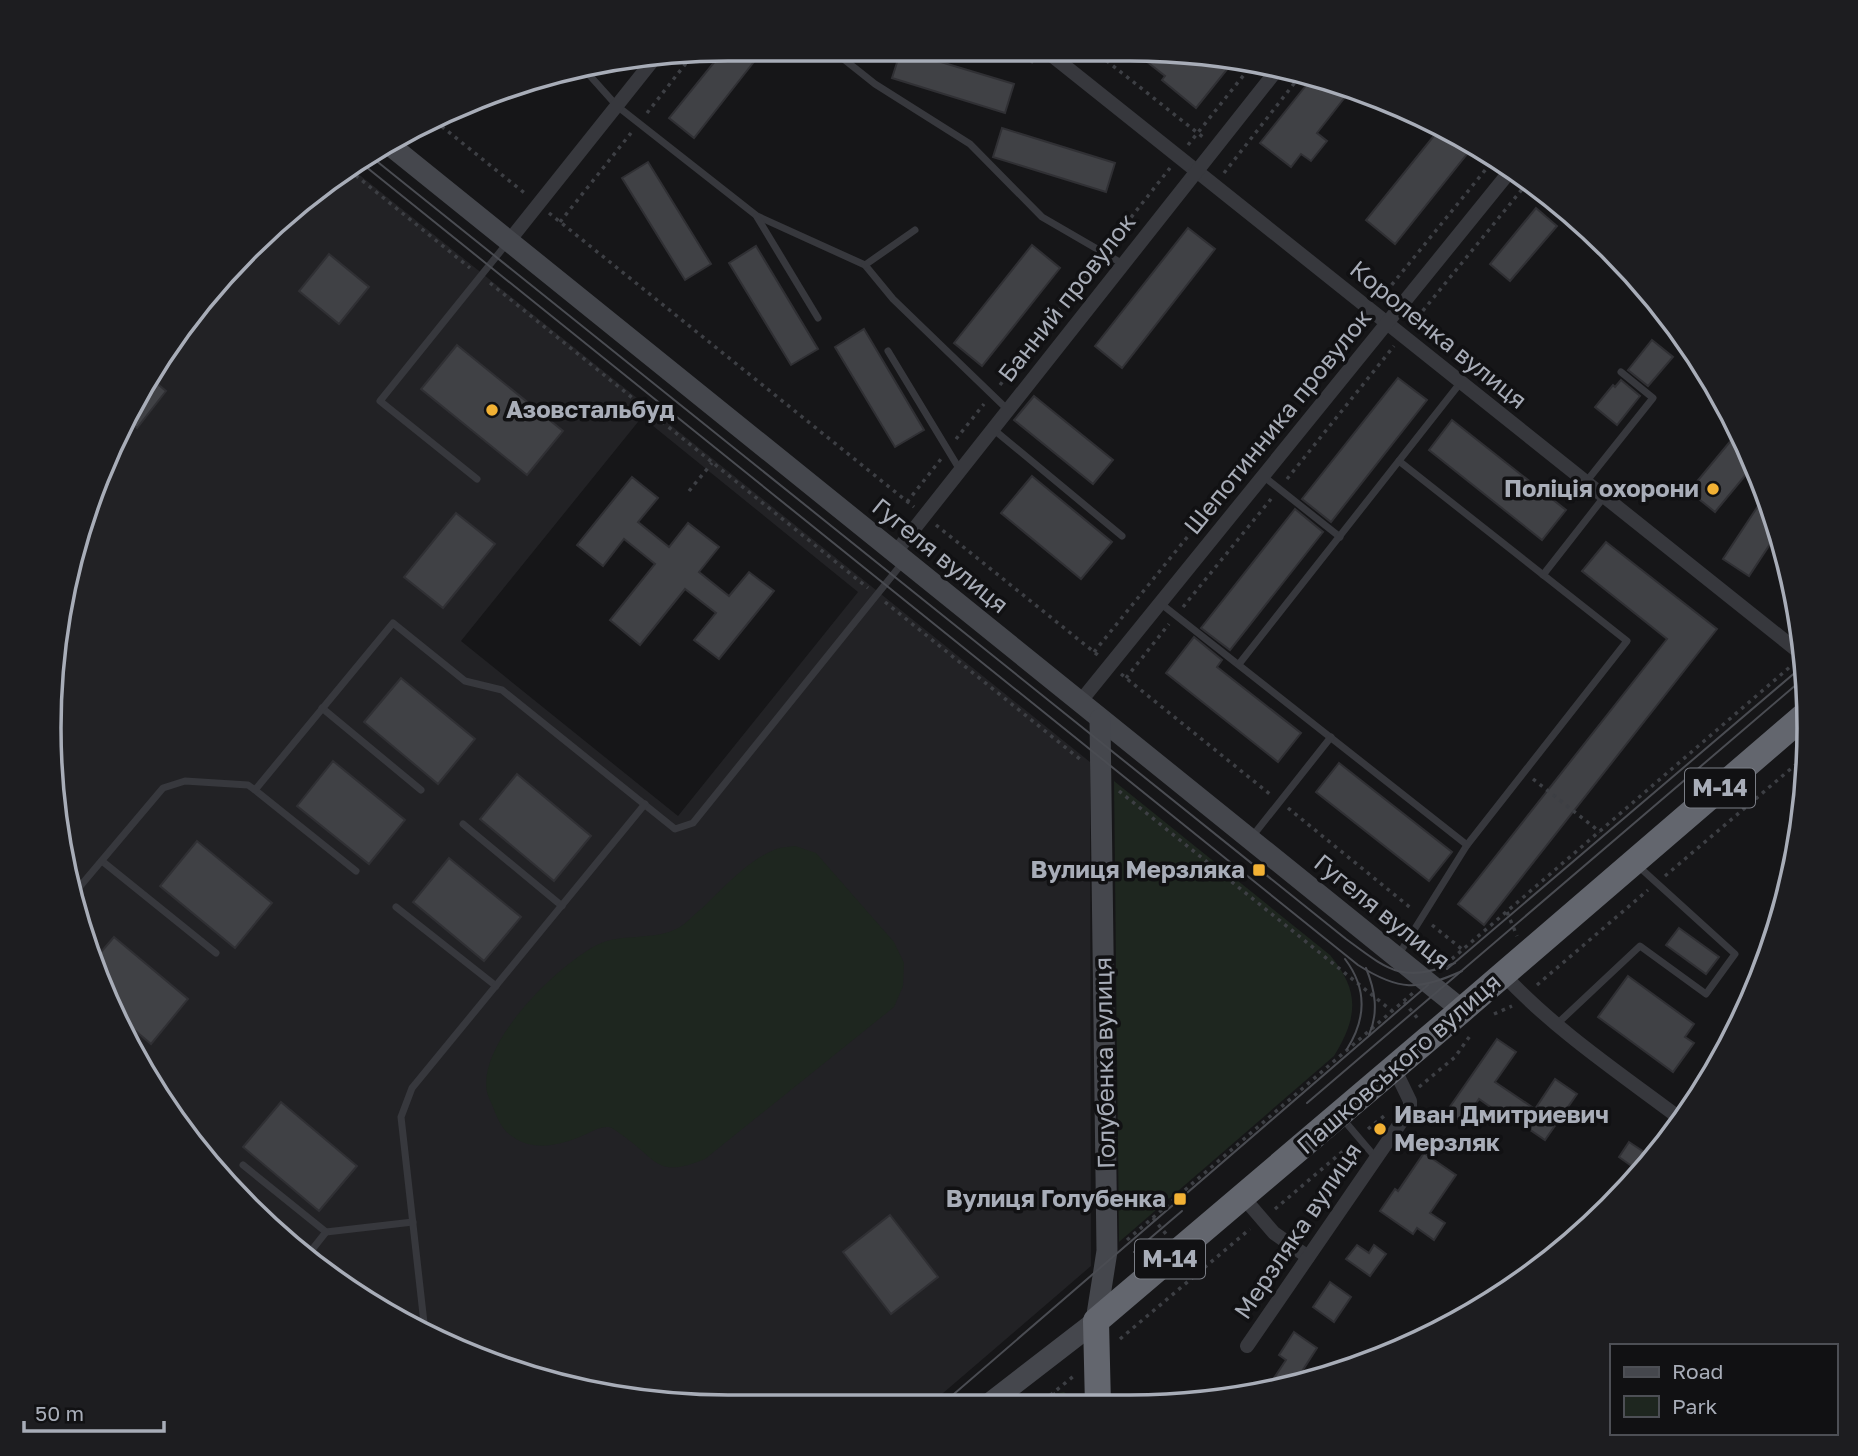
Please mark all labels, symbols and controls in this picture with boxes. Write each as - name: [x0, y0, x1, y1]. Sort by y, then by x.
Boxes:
- street label: Банний провулок: [991, 207, 1141, 387]
- street label: Короленка вулиця: [1345, 254, 1533, 414]
- street label: Шепотинника провулок: [1177, 303, 1377, 539]
- place label: Азовстальбуд: [506, 394, 674, 423]
- marker: Азовстальбуд: [484, 402, 500, 418]
- place label: Поліція охорони: [1504, 473, 1699, 502]
- marker: Поліція охорони: [1705, 481, 1721, 497]
- street label: Гугеля вулиця: [867, 491, 1015, 619]
- road number: М-14: [1685, 768, 1755, 808]
- street label: Гугеля вулиця: [1309, 847, 1457, 975]
- place label: Вулиця Мерзляка: [1030, 854, 1245, 883]
- marker: Вулиця Мерзляка: [1251, 862, 1267, 878]
- street label: Голубенка вулиця: [1087, 957, 1120, 1169]
- street label: Пашковського вулиця: [1290, 967, 1506, 1159]
- place label: Иван Дмитриевич Мерзляк: [1394, 1099, 1609, 1156]
- marker: Иван Дмитриевич Мерзляк: [1372, 1121, 1388, 1137]
- street label: Мерзляка вулиця: [1227, 1137, 1366, 1324]
- place label: Вулиця Голубенка: [946, 1183, 1166, 1212]
- marker: Вулиця Голубенка: [1172, 1191, 1188, 1207]
- road number: М-14: [1135, 1240, 1205, 1278]
- legend: [1610, 1344, 1837, 1435]
- text: Road: [1672, 1358, 1723, 1384]
- scale bar: [24, 1390, 164, 1434]
- text: Park: [1672, 1393, 1718, 1419]
- text: 50 m: [35, 1400, 84, 1426]

